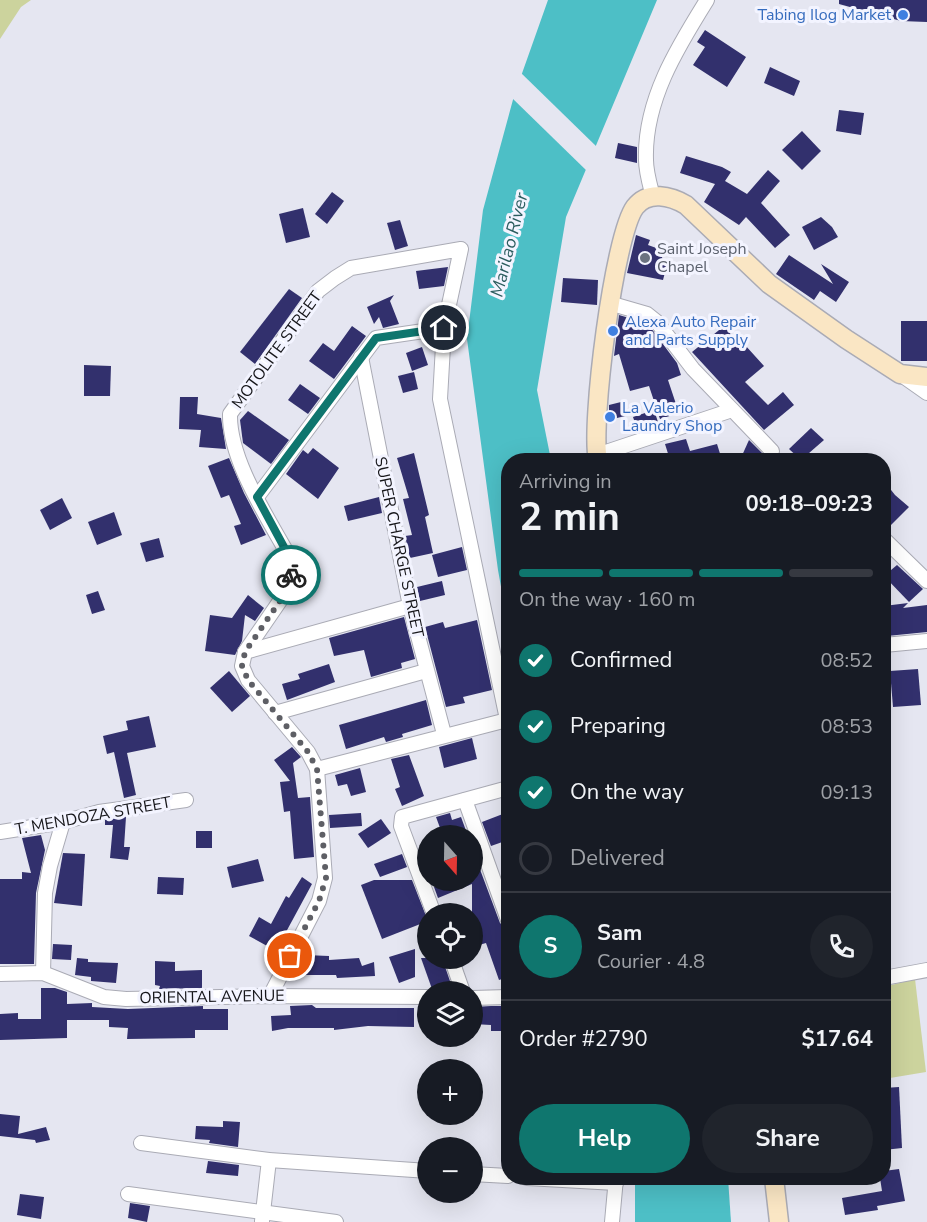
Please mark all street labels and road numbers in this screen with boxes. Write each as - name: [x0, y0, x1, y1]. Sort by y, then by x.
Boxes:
- street label: MOTOLITE STREET: [227, 286, 327, 413]
- street label: SUPER CHARGE STREET: [369, 455, 429, 640]
- street label: T. MENDOZA STREET: [13, 791, 173, 841]
- street label: ORIENTAL AVENUE: [139, 985, 285, 1009]

